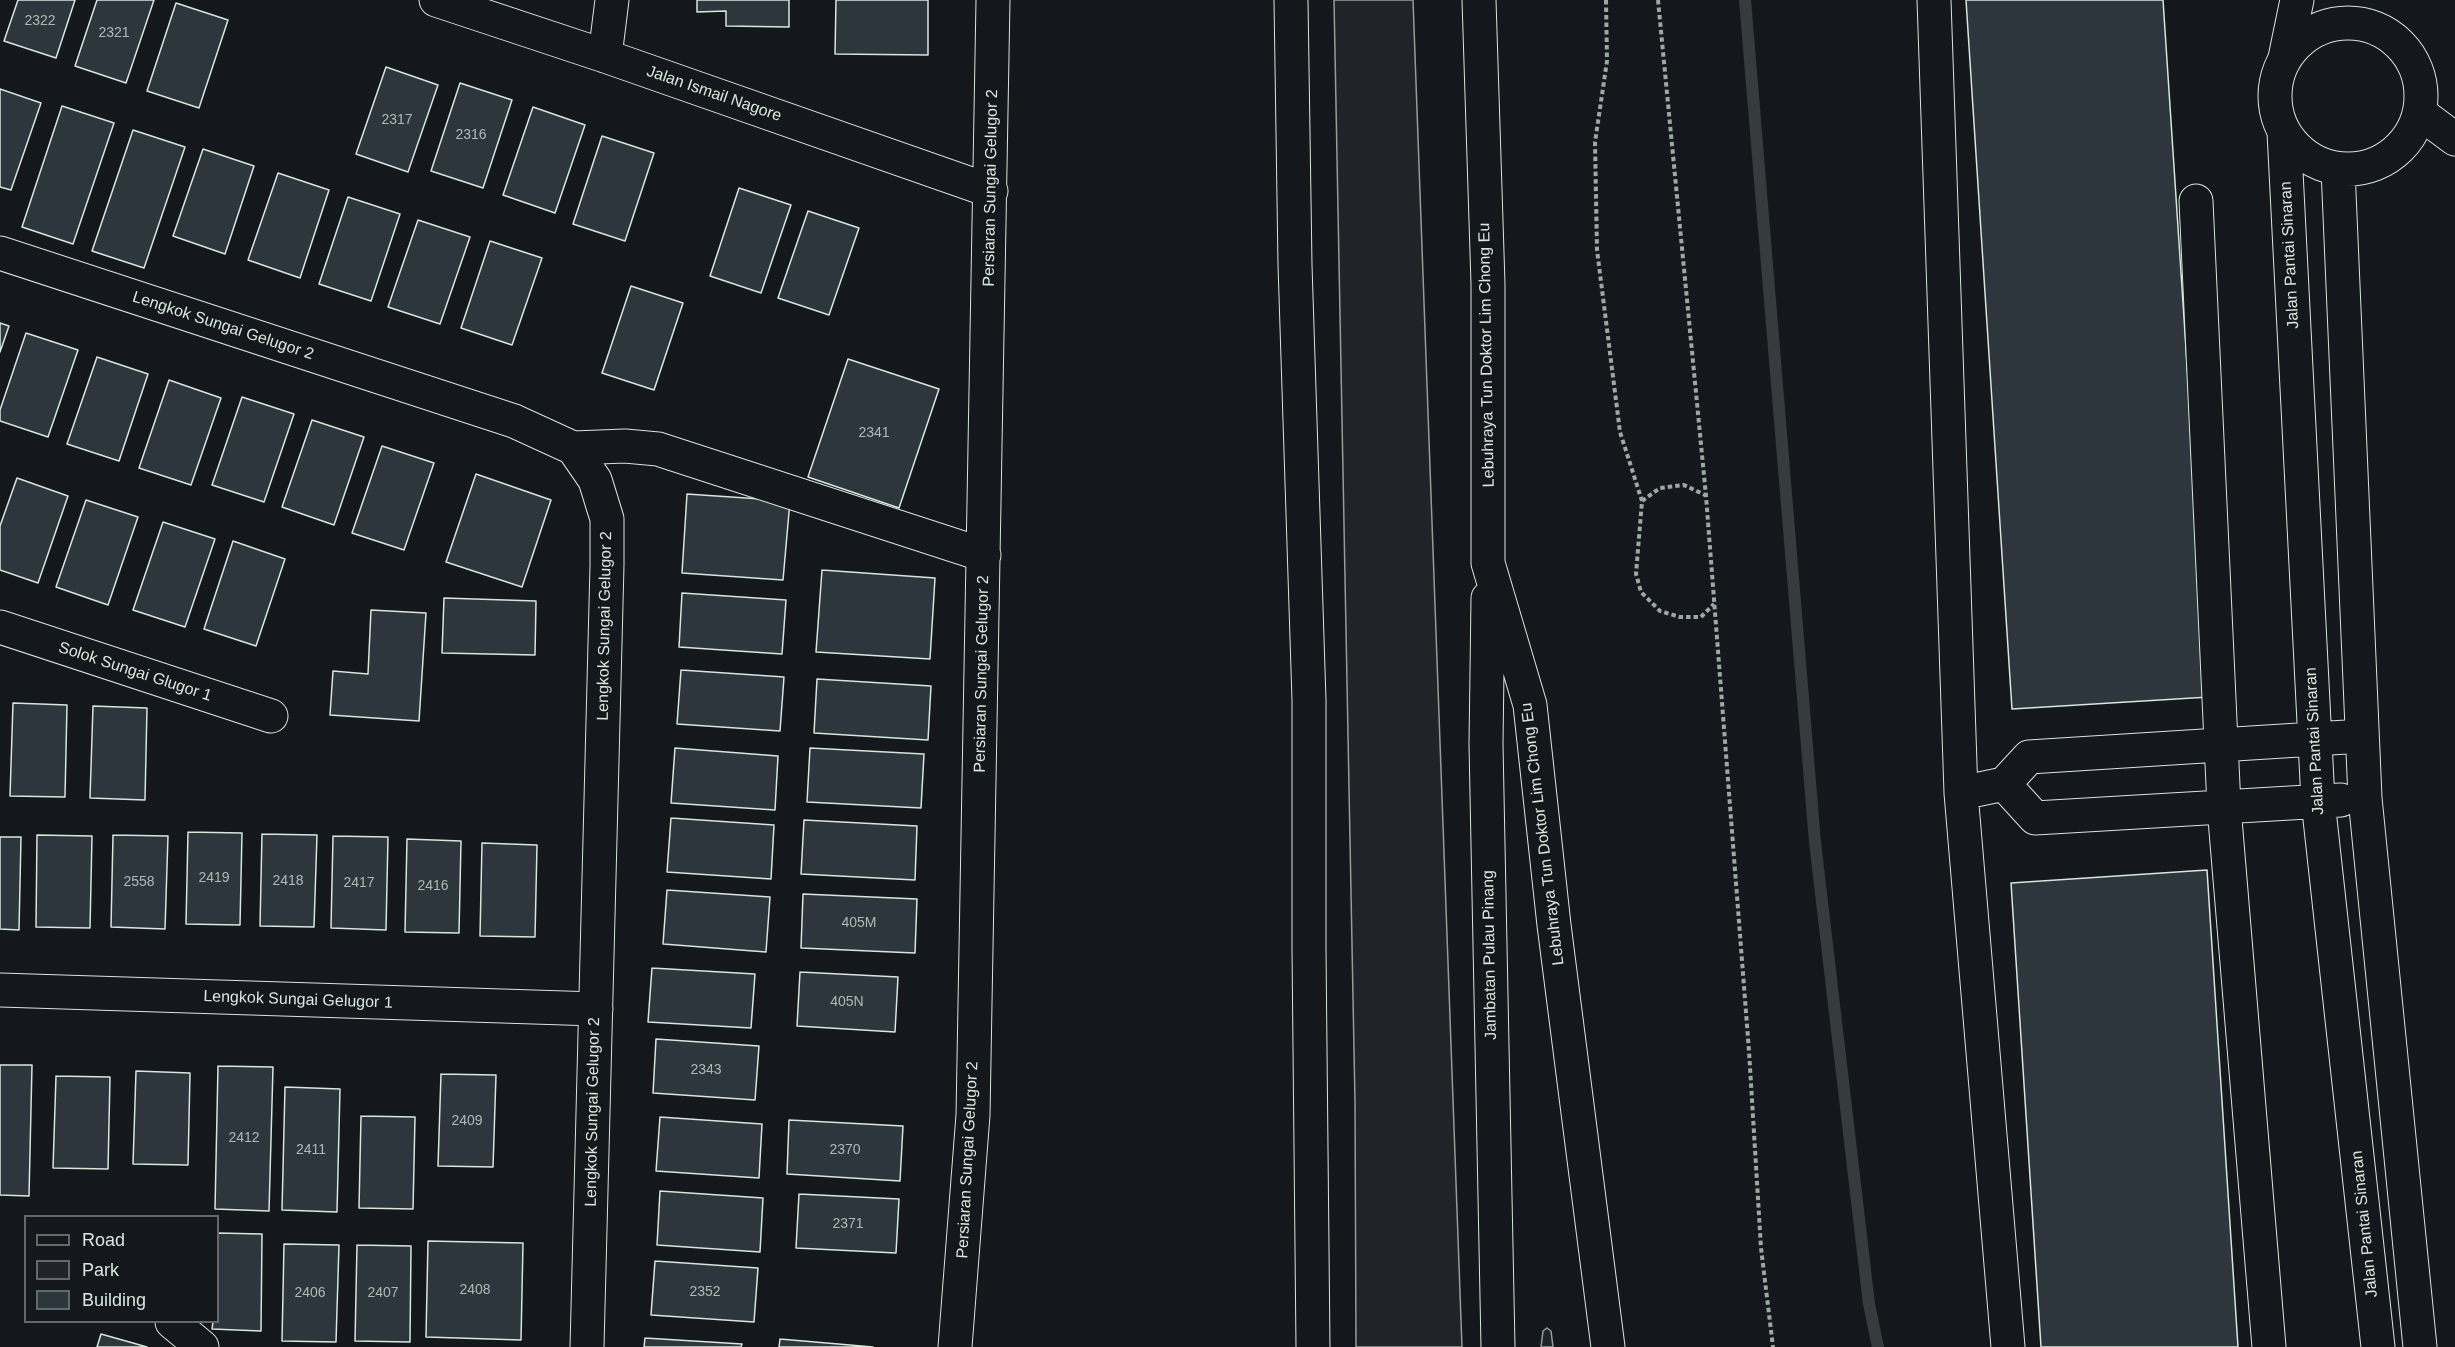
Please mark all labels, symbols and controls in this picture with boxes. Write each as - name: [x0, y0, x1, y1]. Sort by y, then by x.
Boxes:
- house number: 2322: [24, 13, 56, 29]
- house number: 2321: [98, 25, 130, 41]
- street label: Jalan Ismail Nagore: [644, 62, 784, 126]
- street label: Persiaran Sungai Gelugor 2: [980, 89, 1002, 287]
- house number: 2317: [381, 112, 413, 128]
- house number: 2316: [455, 127, 487, 143]
- street label: Jalan Pantai Sinaran: [2277, 181, 2303, 329]
- street label: Lebuhraya Tun Doktor Lim Chong Eu: [1475, 223, 1499, 487]
- street label: Lengkok Sungai Gelugor 2: [130, 288, 316, 364]
- house number: 2341: [858, 425, 890, 441]
- street label: Lengkok Sungai Gelugor 2: [594, 531, 616, 721]
- street label: Persiaran Sungai Gelugor 2: [971, 575, 993, 773]
- street label: Solok Sungai Glugor 1: [56, 638, 214, 706]
- street label: Jalan Pantai Sinaran: [2302, 667, 2328, 815]
- street label: Lebuhraya Tun Doktor Lim Chong Eu: [1517, 702, 1569, 966]
- house number: 2419: [198, 870, 230, 886]
- street label: Jambatan Pulau Pinang: [1479, 870, 1501, 1040]
- house number: 2418: [272, 873, 304, 889]
- house number: 2558: [123, 874, 155, 890]
- house number: 2417: [343, 875, 375, 891]
- house number: 2416: [417, 878, 449, 894]
- house number: 405M: [841, 915, 877, 931]
- street label: Lengkok Sungai Gelugor 1: [203, 987, 393, 1013]
- house number: 405N: [830, 994, 864, 1010]
- street label: Lengkok Sungai Gelugor 2: [582, 1017, 604, 1207]
- street label: Persiaran Sungai Gelugor 2: [953, 1061, 983, 1259]
- house number: 2343: [690, 1062, 722, 1078]
- house number: 2409: [451, 1113, 483, 1129]
- house number: 2412: [228, 1130, 260, 1146]
- house number: 2411: [296, 1142, 326, 1158]
- house number: 2370: [829, 1142, 861, 1158]
- street label: Jalan Pantai Sinaran: [2348, 1150, 2382, 1298]
- legend: [24, 1215, 219, 1323]
- house number: 2371: [832, 1216, 864, 1232]
- text: Road: [82, 1230, 125, 1250]
- text: Park: [82, 1260, 119, 1280]
- house number: 2408: [459, 1282, 491, 1298]
- house number: 2352: [689, 1284, 721, 1300]
- house number: 2406: [294, 1285, 326, 1301]
- house number: 2407: [367, 1285, 399, 1301]
- text: Building: [82, 1290, 146, 1310]

